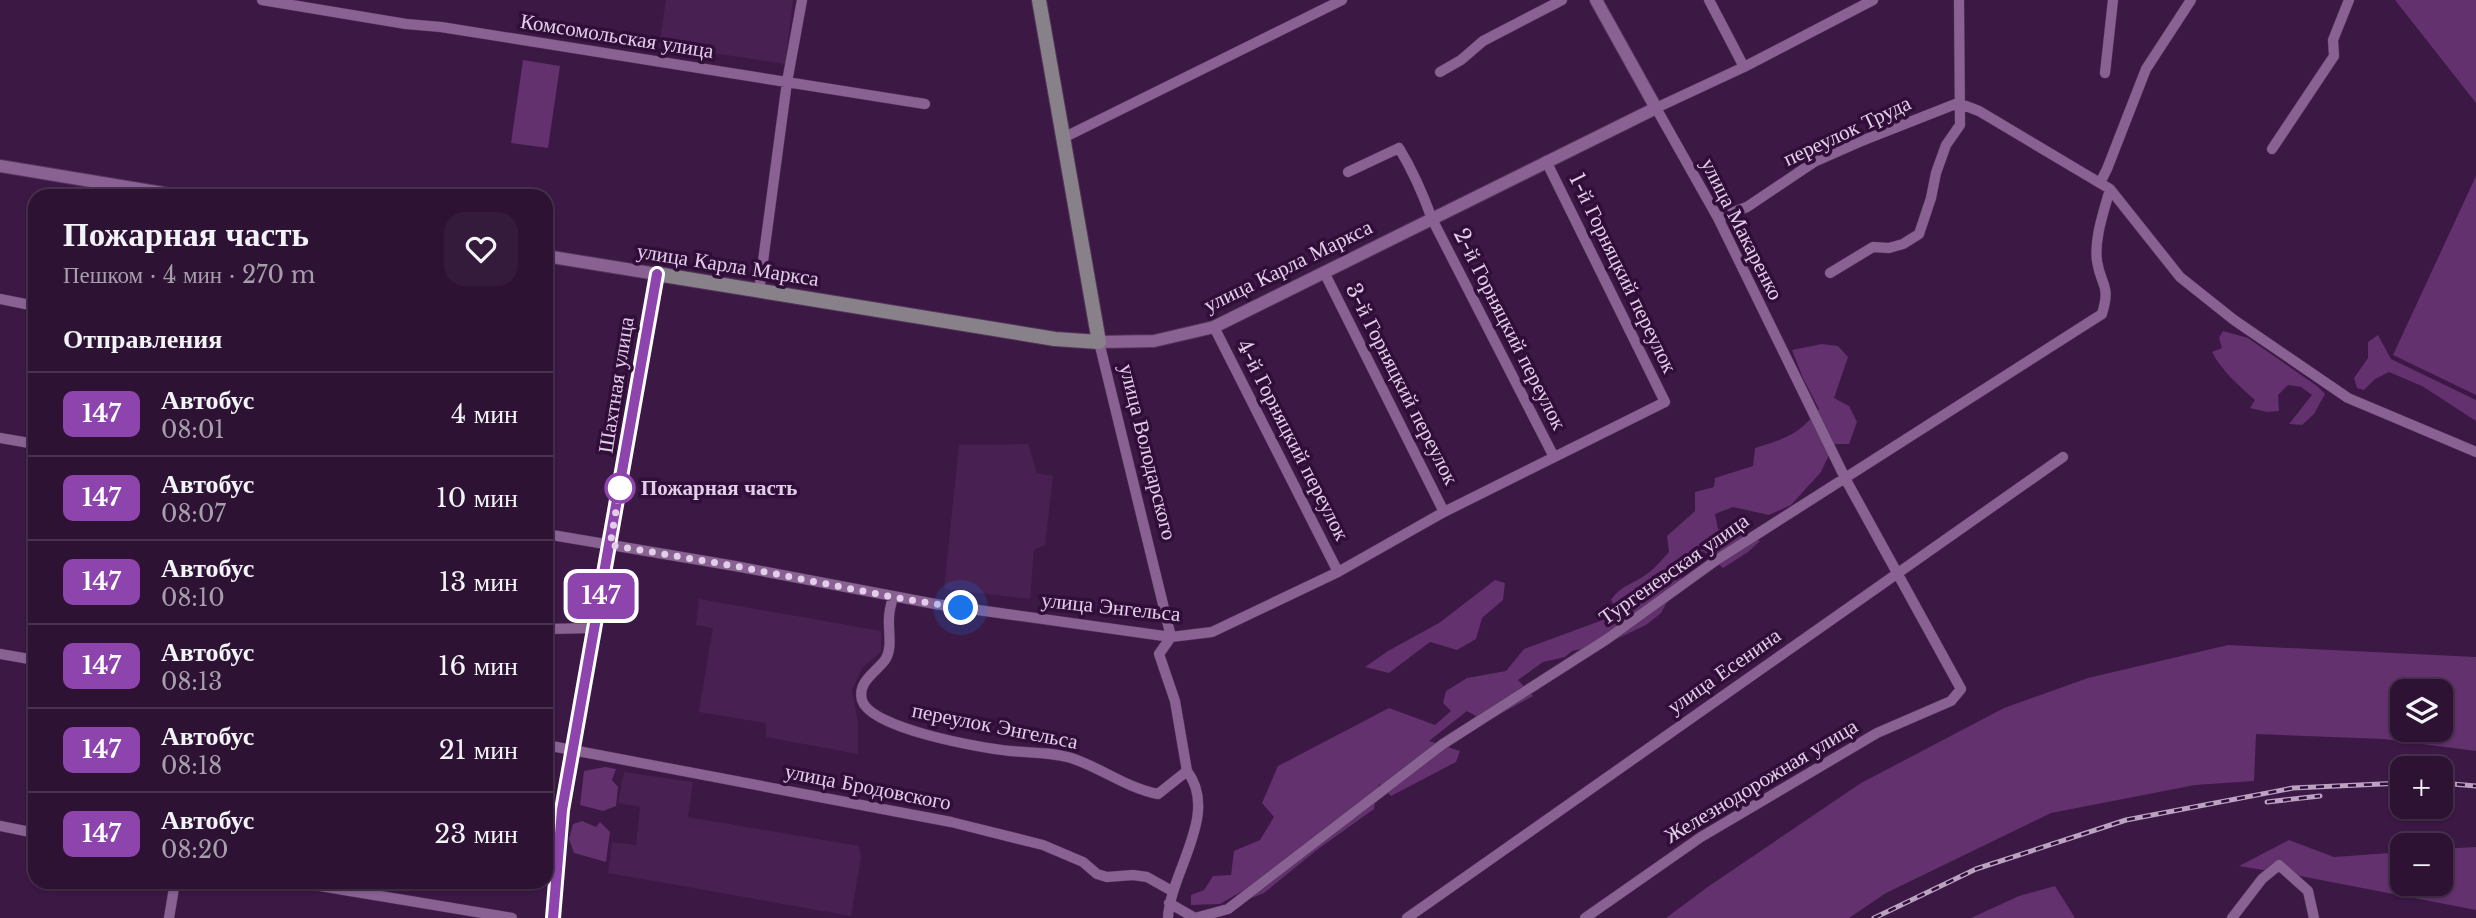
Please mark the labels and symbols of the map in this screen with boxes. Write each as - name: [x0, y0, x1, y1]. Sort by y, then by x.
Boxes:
- street label: Комсомольская улица: [518, 8, 716, 64]
- street label: переулок Труда: [1779, 90, 1916, 172]
- street label: улица Макаренко: [1695, 154, 1789, 304]
- street label: 1-й Горняцкий переулок: [1563, 169, 1683, 378]
- street label: улица Карла Маркса: [1200, 214, 1377, 318]
- street label: 2-й Горняцкий переулок: [1448, 224, 1572, 435]
- street label: улица Карла Маркса: [635, 238, 822, 292]
- street label: 3-й Горняцкий переулок: [1340, 279, 1464, 490]
- street label: Шахтная улица: [592, 314, 640, 455]
- street label: 4-й Горняцкий переулок: [1231, 335, 1355, 546]
- street label: улица Володарского: [1114, 361, 1182, 543]
- marker: Пожарная часть: [605, 473, 635, 503]
- place label: Пожарная часть: [641, 475, 797, 501]
- street label: Тургеневская улица: [1594, 507, 1754, 630]
- line badge: 147: [561, 573, 641, 619]
- street label: улица Энгельса: [1040, 587, 1182, 627]
- your location: [943, 590, 978, 625]
- street label: улица Есенина: [1662, 622, 1786, 720]
- street label: переулок Энгельса: [910, 697, 1081, 755]
- street label: Железнодорожная улица: [1660, 713, 1863, 849]
- street label: улица Бродовского: [783, 758, 953, 816]

